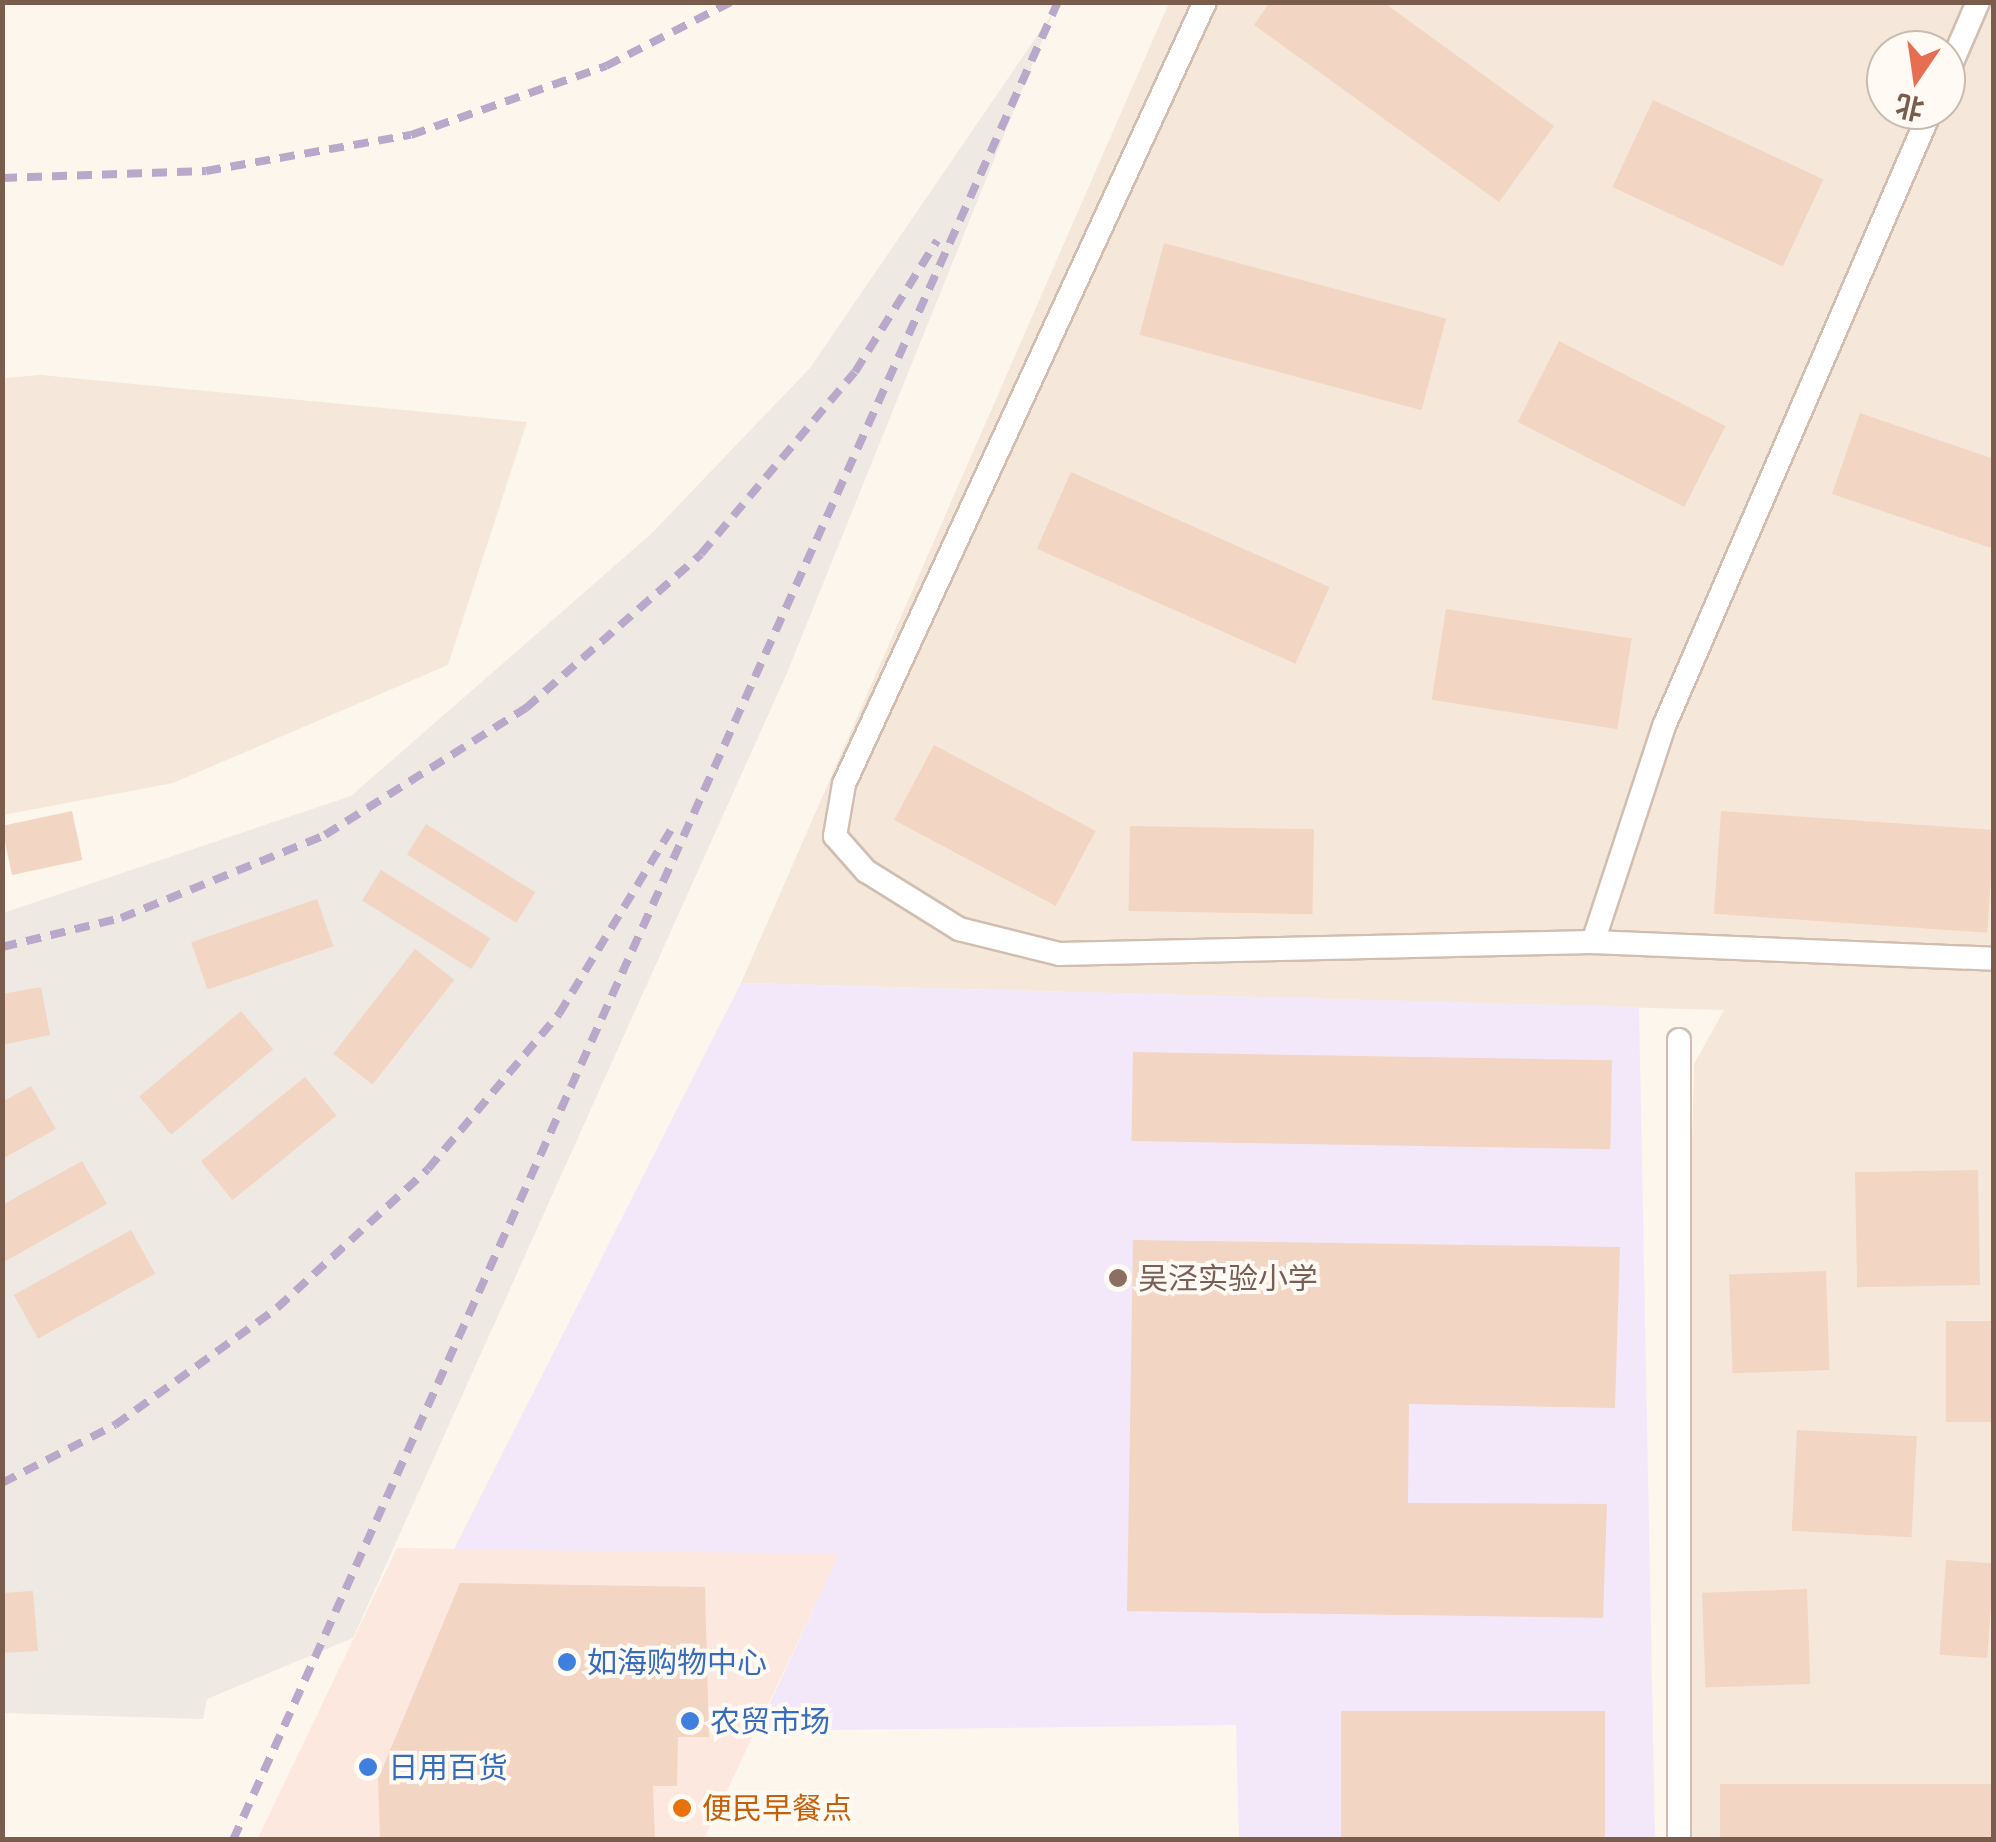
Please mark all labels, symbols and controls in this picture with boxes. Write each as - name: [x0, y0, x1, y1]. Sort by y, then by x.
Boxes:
- north arrow: [1866, 30, 1966, 130]
- text: 北: [1891, 84, 1928, 132]
- place label: 吴泾实验小学: [1138, 1260, 1318, 1296]
- marker: 吴泾实验小学: [1107, 1267, 1129, 1289]
- place label: 如海购物中心: [587, 1644, 767, 1680]
- marker: 如海购物中心: [556, 1651, 578, 1673]
- place label: 农贸市场: [710, 1703, 830, 1739]
- marker: 农贸市场: [679, 1710, 701, 1732]
- place label: 日用百货: [388, 1749, 508, 1785]
- marker: 日用百货: [357, 1756, 379, 1778]
- place label: 便民早餐点: [702, 1790, 852, 1826]
- marker: 便民早餐点: [671, 1797, 693, 1819]

